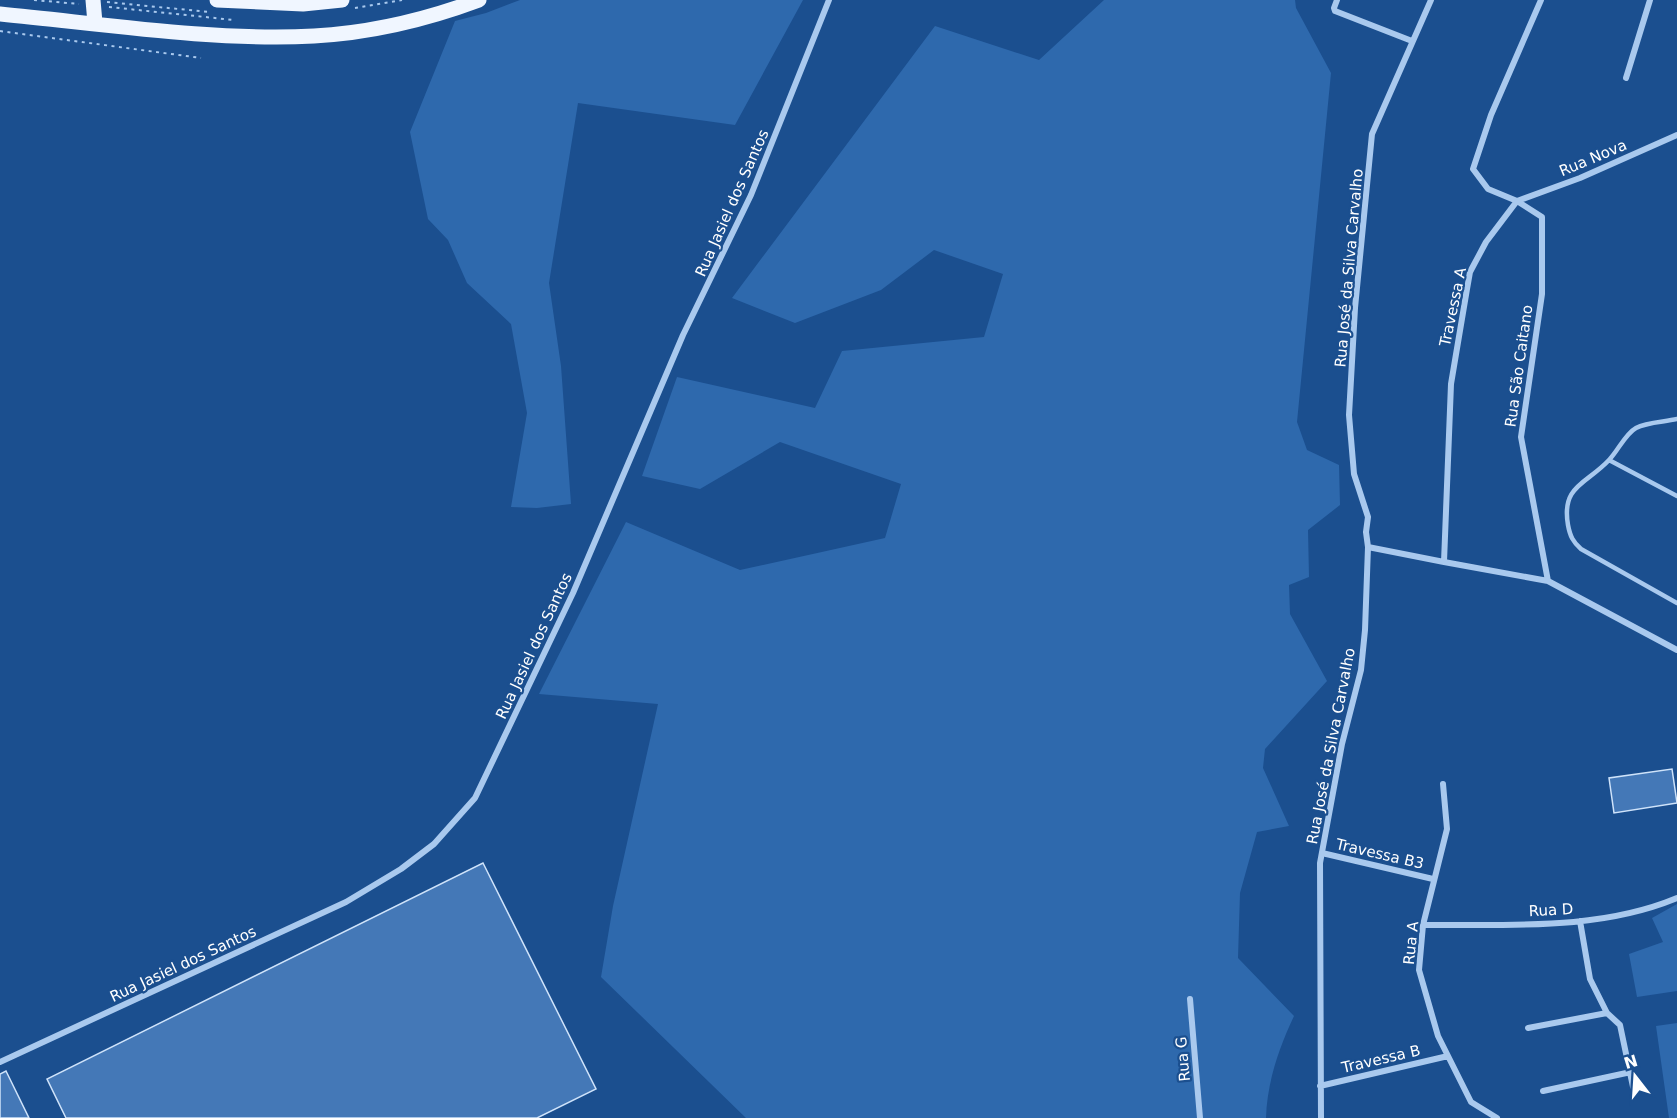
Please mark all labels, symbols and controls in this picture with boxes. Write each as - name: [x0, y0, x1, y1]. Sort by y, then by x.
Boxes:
- street label: Rua Jasiel dos Santos: [691, 126, 773, 279]
- street label: Rua Nova: [1556, 136, 1630, 180]
- street label: Rua José da Silva Carvalho: [1331, 168, 1367, 368]
- street label: Travessa A: [1436, 265, 1470, 349]
- street label: Rua São Caitano: [1501, 304, 1537, 428]
- street label: Rua Jasiel dos Santos: [492, 570, 576, 722]
- street label: Rua José da Silva Carvalho: [1303, 646, 1359, 846]
- street label: Travessa B3: [1333, 835, 1426, 873]
- street label: Rua D: [1528, 900, 1574, 920]
- street label: Rua A: [1400, 920, 1422, 966]
- street label: Rua Jasiel dos Santos: [107, 922, 259, 1006]
- street label: Rua G: [1172, 1036, 1194, 1082]
- street label: Travessa B: [1339, 1041, 1422, 1077]
- north arrow: [1605, 1046, 1665, 1106]
- text: N: [1622, 1051, 1640, 1073]

